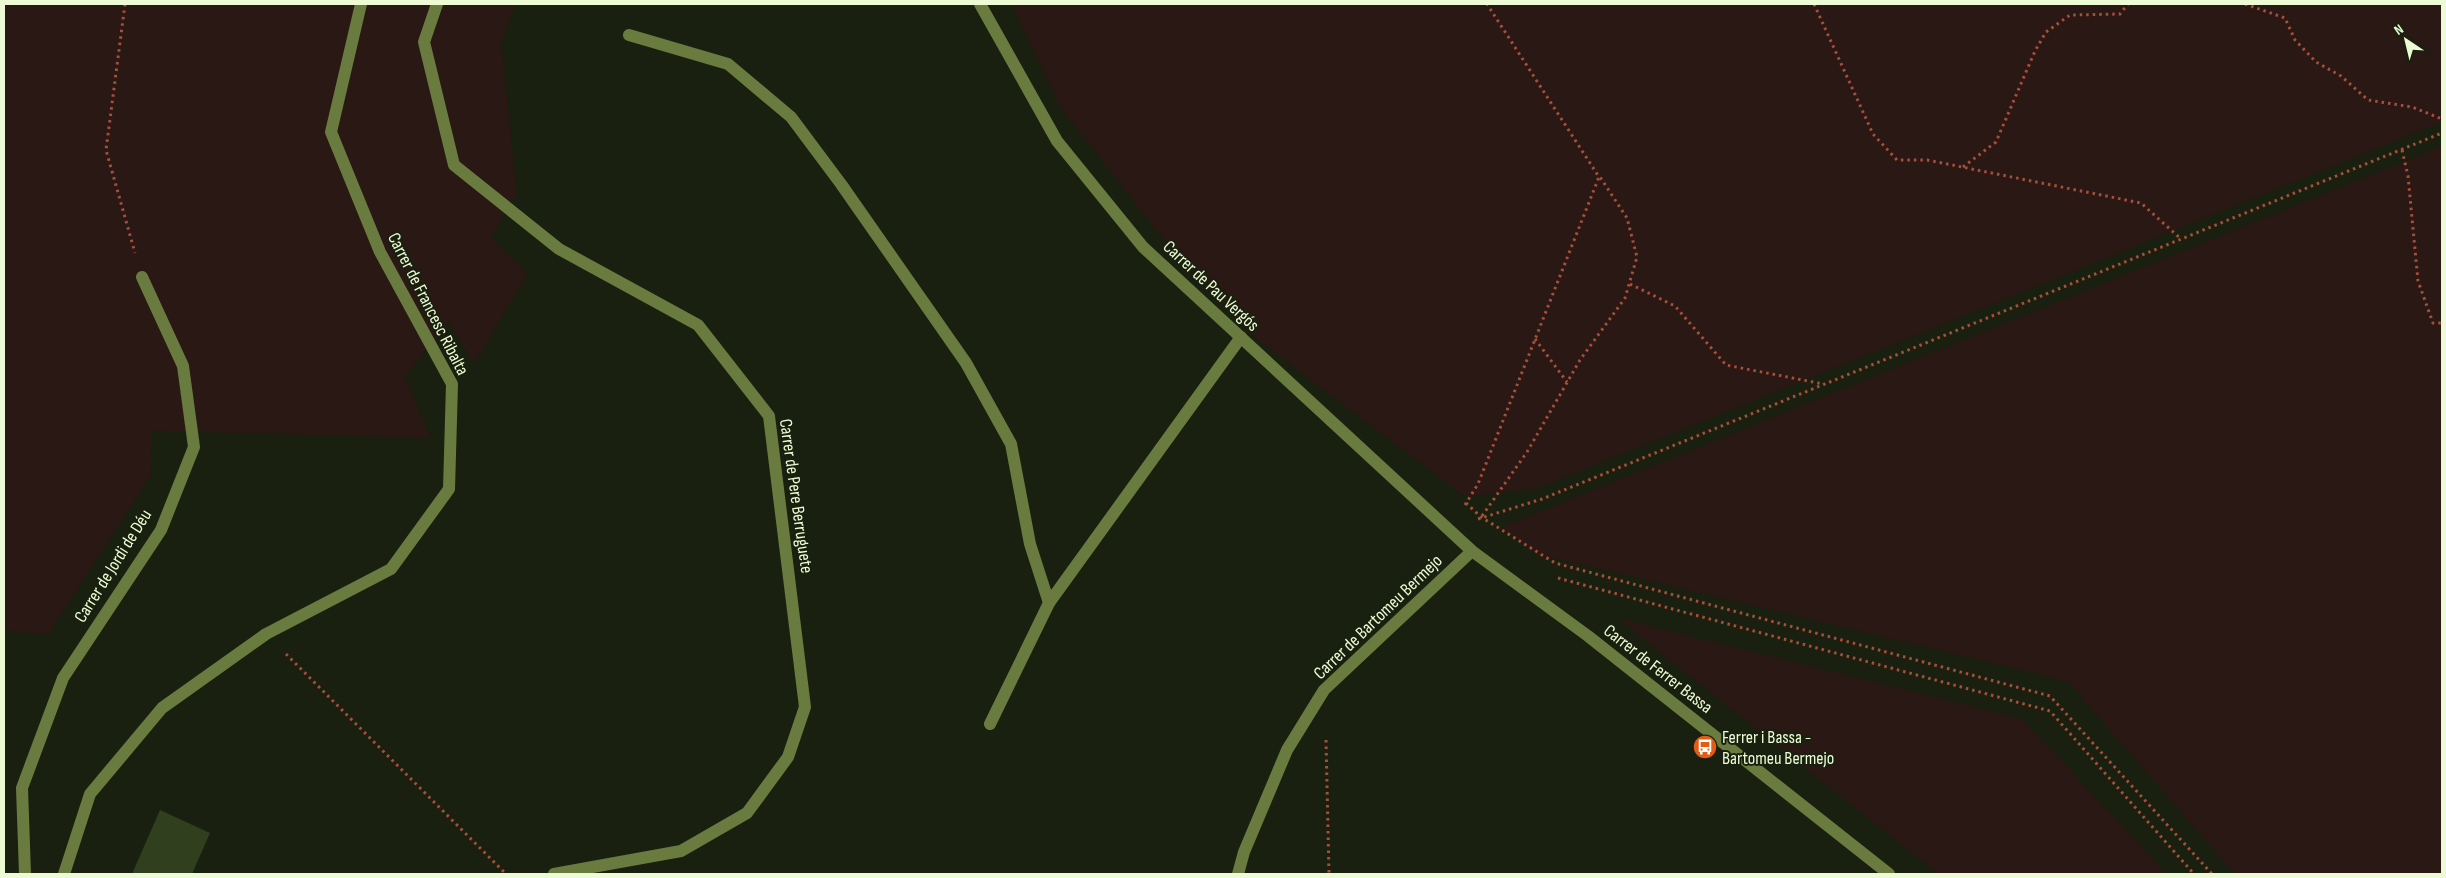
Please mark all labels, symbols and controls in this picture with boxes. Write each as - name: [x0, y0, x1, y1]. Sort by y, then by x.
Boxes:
- north arrow: [2381, 15, 2431, 65]
- text: N: [2391, 21, 2407, 39]
- street label: Carrer de Francesc Ribalta: [383, 229, 473, 379]
- street label: Carrer de Pau Vergós: [1159, 236, 1263, 336]
- street label: Carrer de Pere Berruguete: [775, 417, 817, 575]
- street label: Carrer de Jordi de Déu: [70, 506, 156, 626]
- street label: Carrer de Bartomeu Bermejo: [1309, 550, 1447, 684]
- street label: Carrer de Ferrer Bassa: [1600, 620, 1717, 718]
- place label: Ferrer i Bassa - Bartomeu Bermejo: [1722, 727, 1834, 769]
- bus stop icon: Ferrer i Bassa - Bartomeu Bermejo: [1692, 734, 1718, 760]

